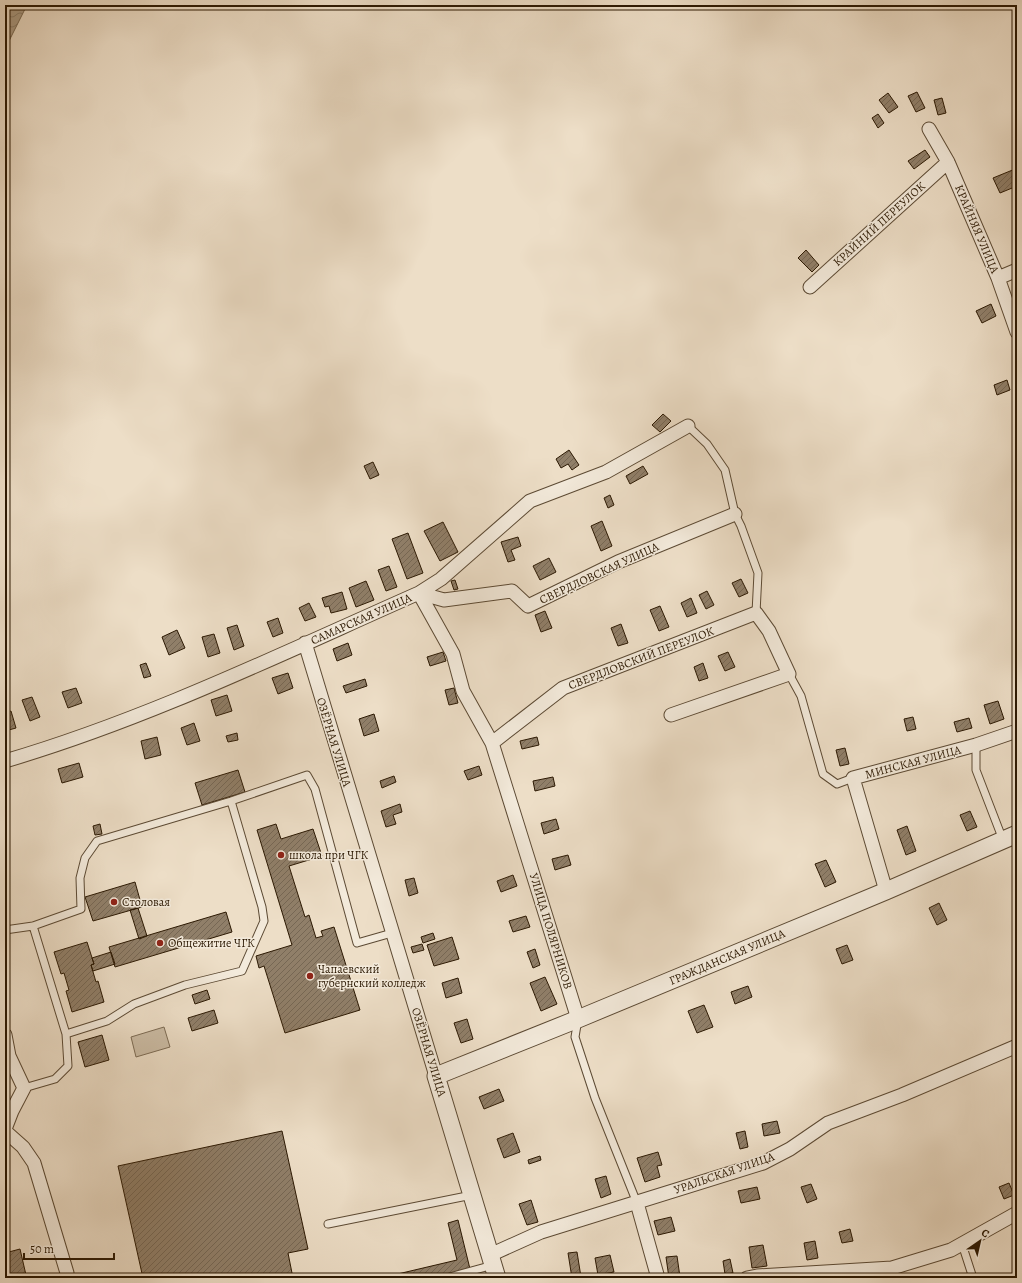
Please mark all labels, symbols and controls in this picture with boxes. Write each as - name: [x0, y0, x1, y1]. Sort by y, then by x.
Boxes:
- street label: КРАЙНИЙ ПЕРЕУЛОК: [829, 178, 929, 270]
- street label: КРАЙНЯЯ УЛИЦА: [951, 182, 1003, 277]
- street label: СВЕРДЛОВСКАЯ УЛИЦА: [537, 538, 662, 608]
- street label: САМАРСКАЯ УЛИЦА: [308, 589, 415, 648]
- street label: СВЕРДЛОВСКИЙ ПЕРЕУЛОК: [566, 623, 716, 693]
- street label: ОЗЁРНАЯ УЛИЦА: [313, 695, 355, 790]
- street label: МИНСКАЯ УЛИЦА: [863, 741, 964, 783]
- place label: школа при ЧГК: [289, 847, 368, 863]
- marker: школа при ЧГК: [276, 850, 286, 860]
- street label: УЛИЦА ПОЛЯРНИКОВ: [526, 871, 576, 991]
- place label: Столовая: [122, 894, 170, 910]
- marker: Столовая: [109, 897, 119, 907]
- street label: ГРАЖДАНСКАЯ УЛИЦА: [667, 925, 788, 989]
- place label: Общежитие ЧГК: [168, 935, 255, 951]
- marker: Общежитие ЧГК: [155, 938, 165, 948]
- place label: Чапаевский губернский колледж: [318, 961, 426, 991]
- marker: Чапаевский губернский колледж: [305, 971, 315, 981]
- street label: ОЗЁРНАЯ УЛИЦА: [408, 1005, 450, 1100]
- street label: УРАЛЬСКАЯ УЛИЦА: [672, 1148, 777, 1198]
- north arrow: [960, 1221, 1000, 1261]
- text: С: [978, 1225, 992, 1241]
- scale bar: [24, 1235, 114, 1261]
- text: 50 m: [30, 1241, 54, 1257]

